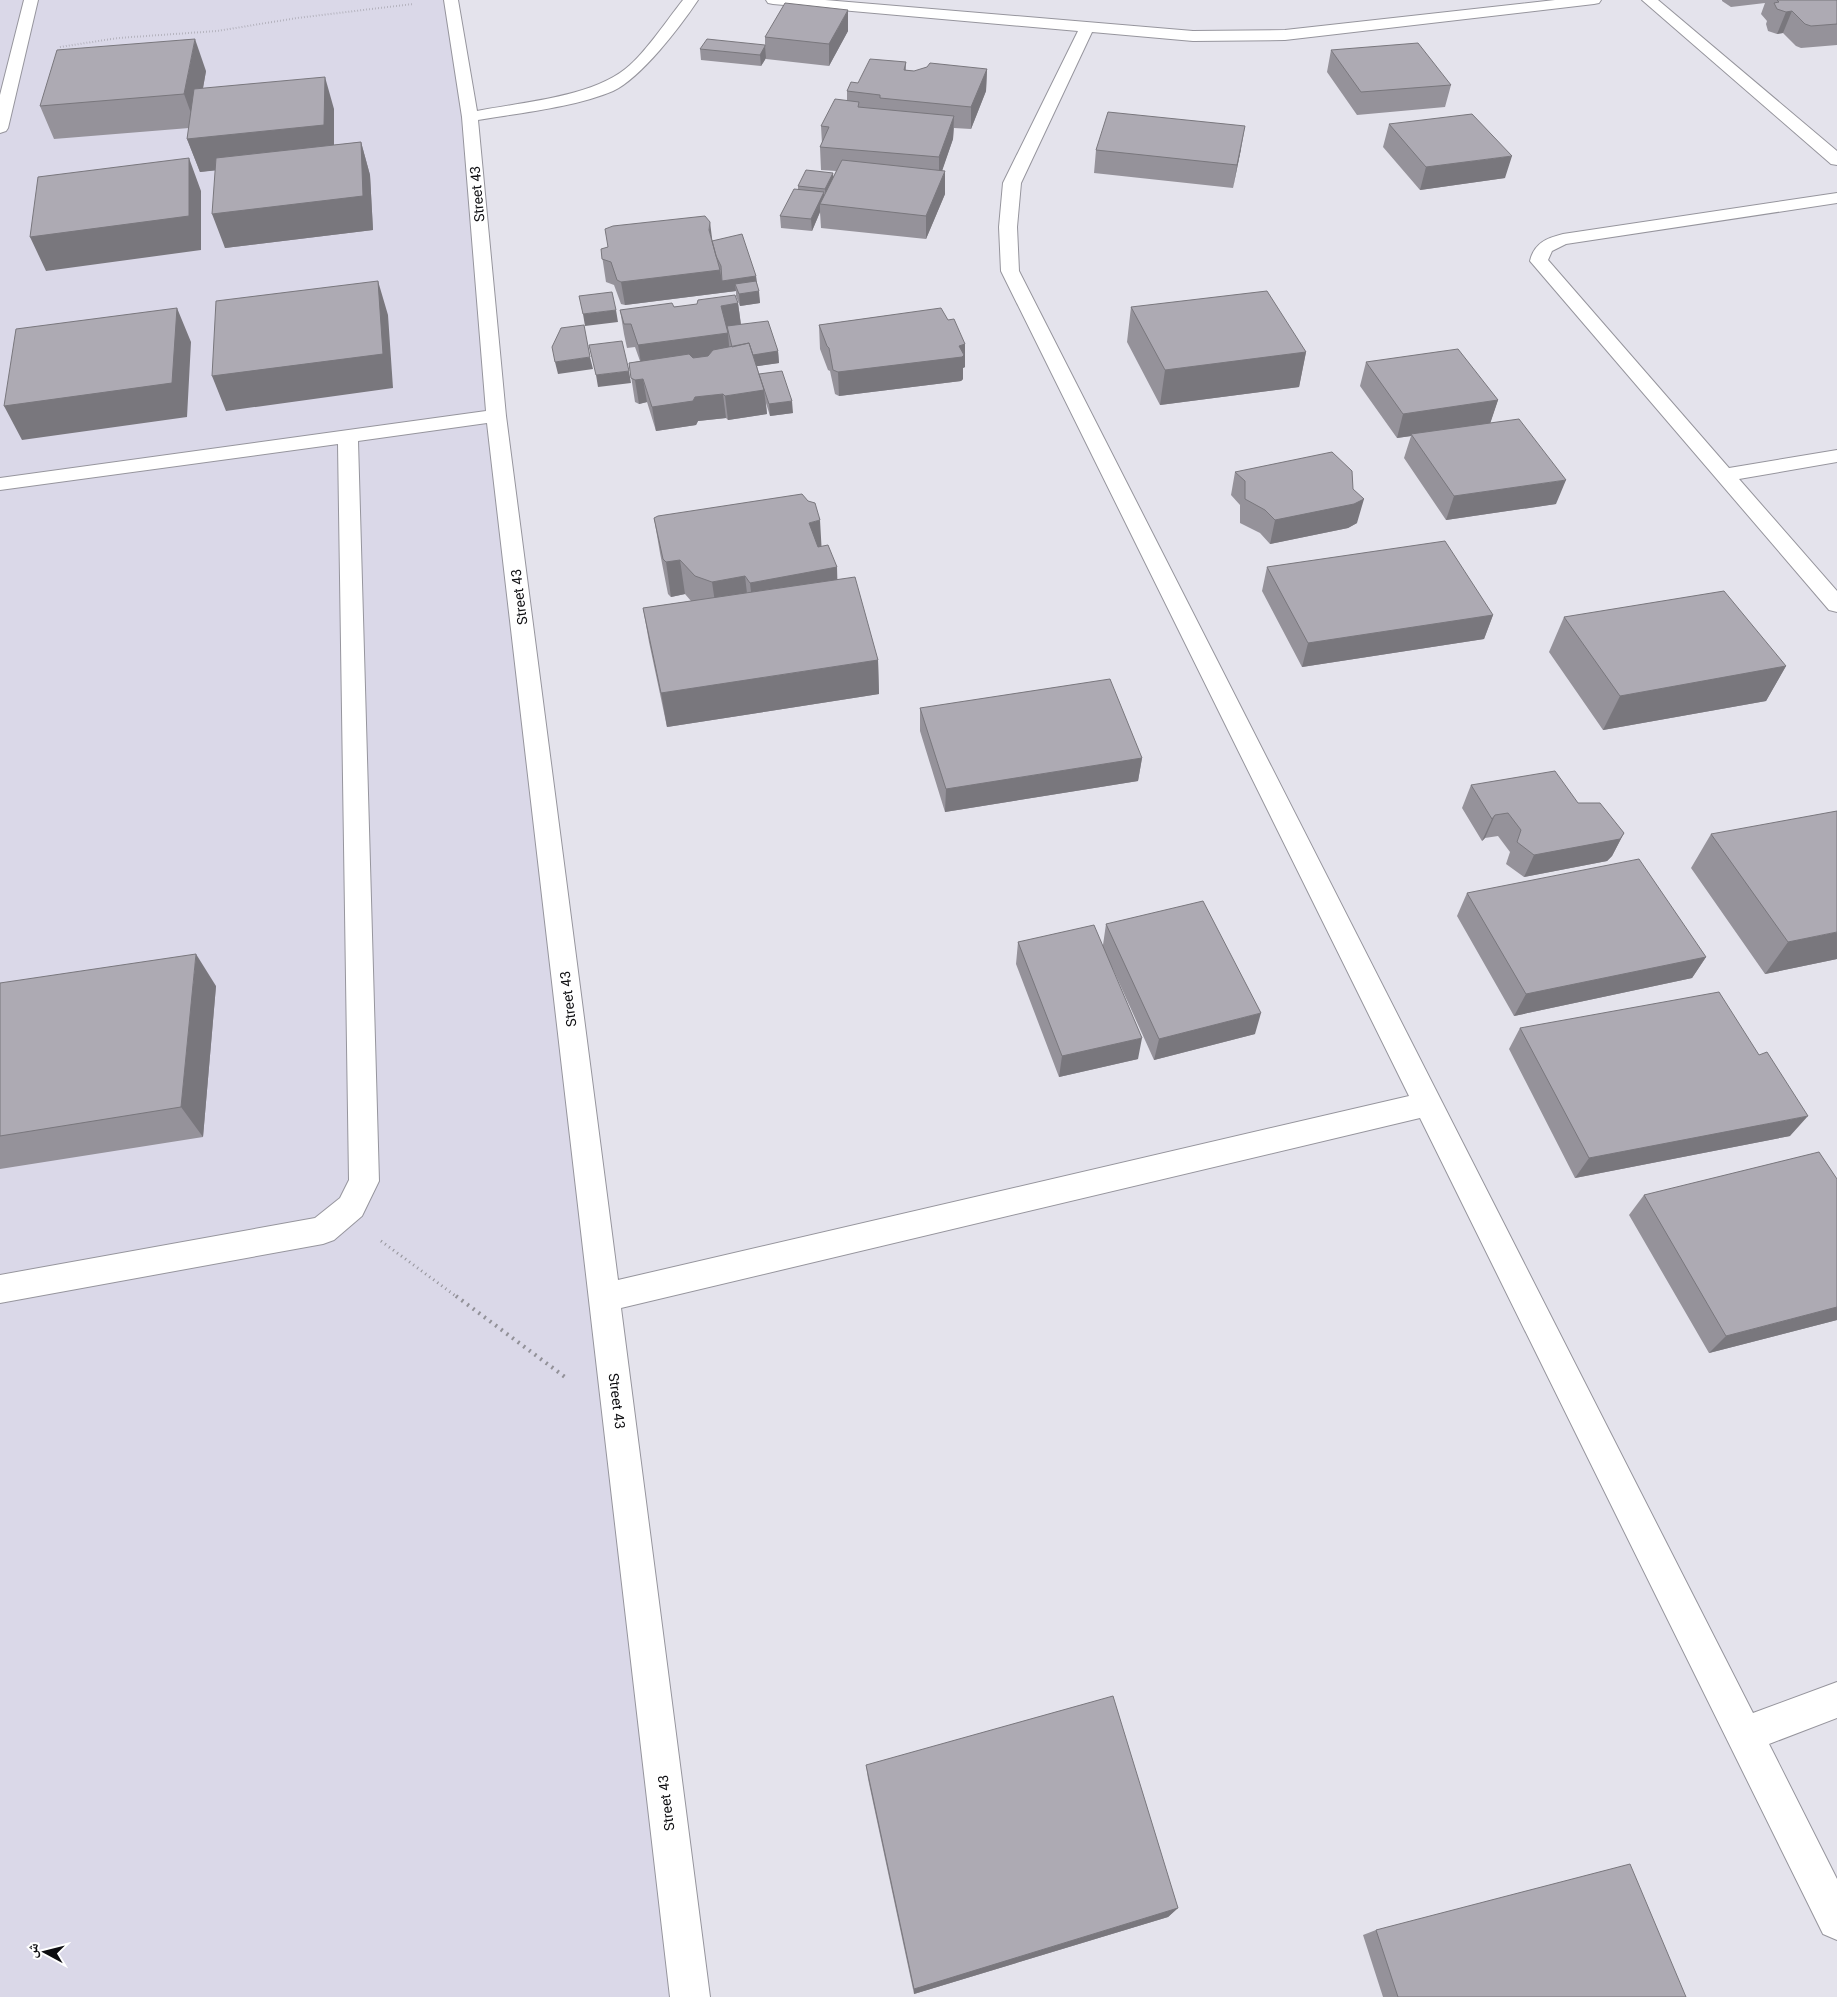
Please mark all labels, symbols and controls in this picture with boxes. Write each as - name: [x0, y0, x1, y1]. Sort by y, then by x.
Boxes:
- street label: Street 43: [467, 165, 487, 223]
- street label: Street 43: [508, 568, 530, 626]
- street label: Street 43: [557, 970, 579, 1028]
- street label: Street 43: [606, 1372, 628, 1430]
- street label: Street 43: [655, 1774, 677, 1832]
- north arrow: [20, 1927, 70, 1977]
- text: ش: [23, 1942, 42, 1959]

